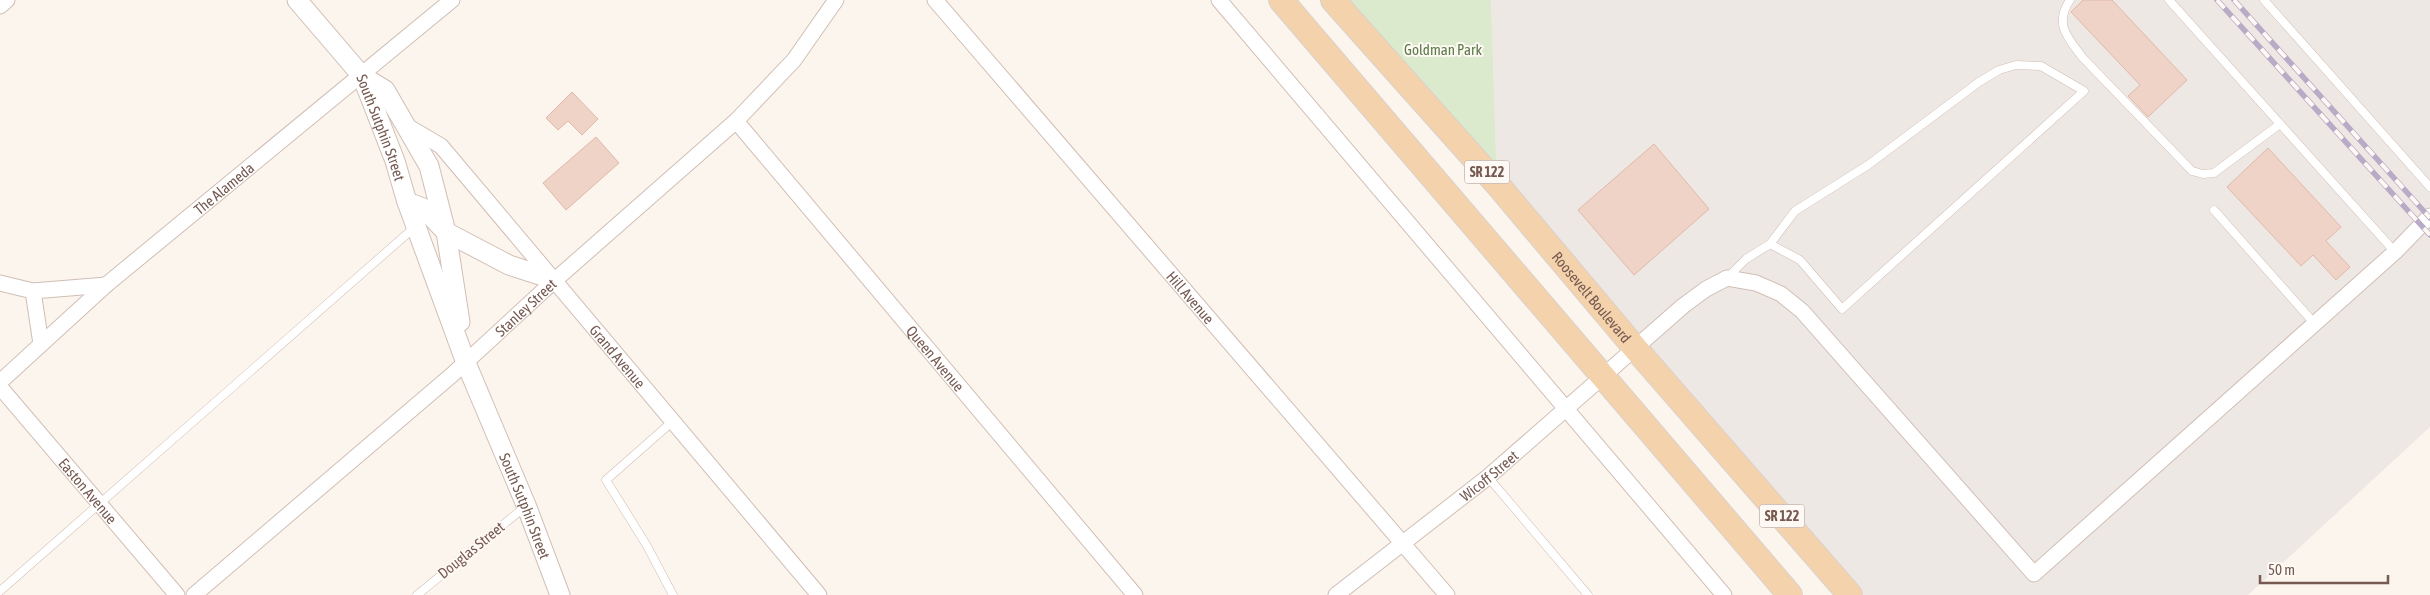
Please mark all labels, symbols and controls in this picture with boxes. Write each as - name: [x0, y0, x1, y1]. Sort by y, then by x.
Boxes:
- park label: Goldman Park: [1404, 41, 1482, 58]
- street label: South Sutphin Street: [354, 72, 409, 183]
- street label: The Alameda: [190, 159, 257, 218]
- road number: SR 122: [1464, 160, 1510, 183]
- street label: Roosevelt Boulevard: [1549, 248, 1635, 346]
- street label: Hill Avenue: [1163, 267, 1218, 327]
- street label: Stanley Street: [492, 275, 559, 339]
- street label: Grand Avenue: [586, 321, 649, 391]
- street label: Queen Avenue: [903, 322, 968, 395]
- street label: Wicoff Street: [1456, 446, 1521, 504]
- street label: South Sutphin Street: [496, 450, 554, 561]
- street label: Easton Avenue: [55, 454, 121, 527]
- road number: SR 122: [1760, 504, 1804, 528]
- street label: Douglas Street: [434, 518, 508, 582]
- scale bar: [2260, 552, 2388, 584]
- text: 50 m: [2268, 561, 2295, 578]

